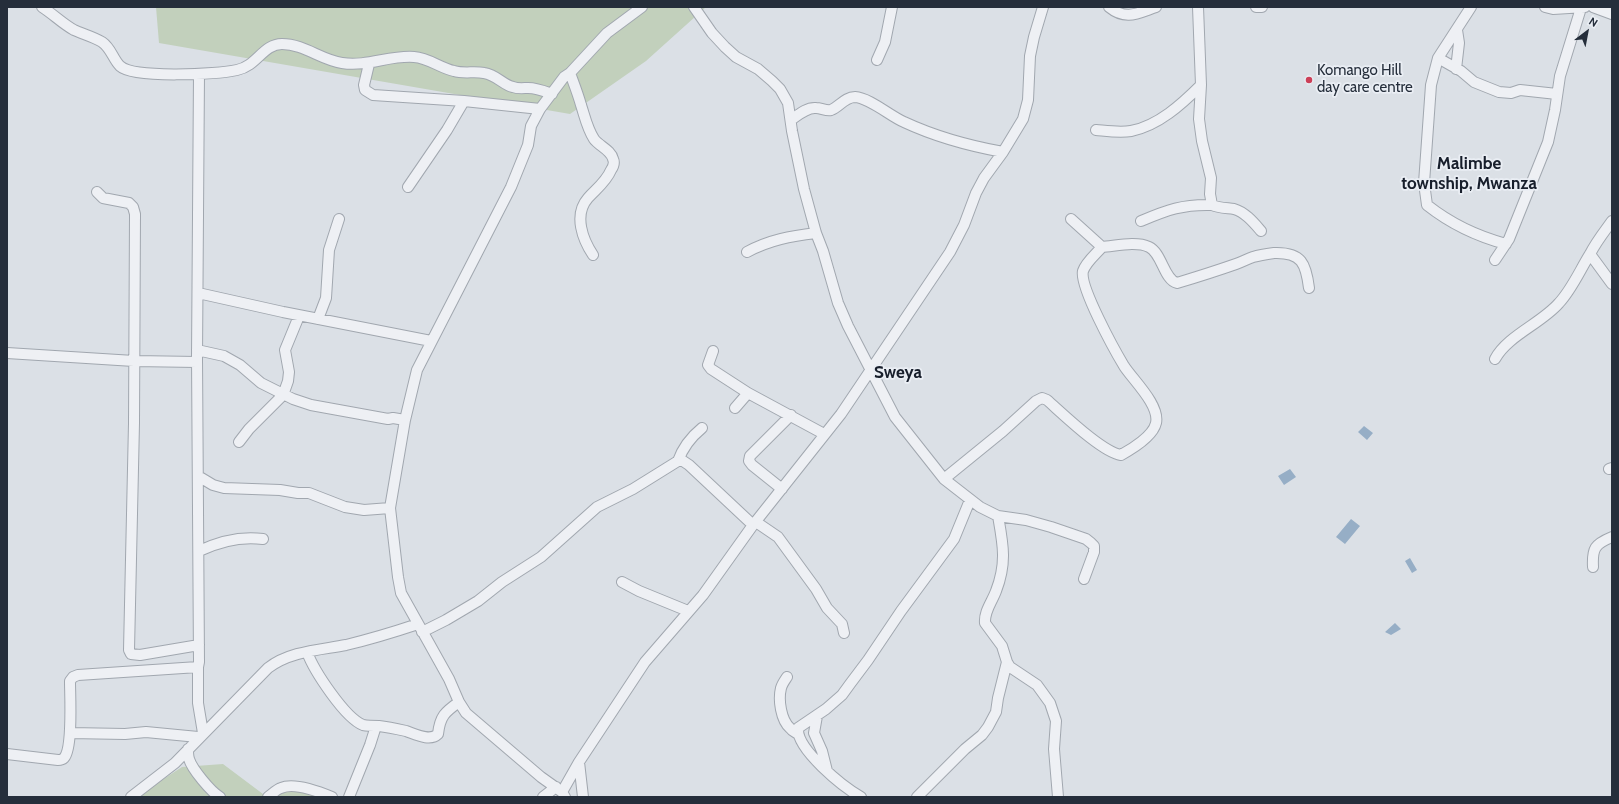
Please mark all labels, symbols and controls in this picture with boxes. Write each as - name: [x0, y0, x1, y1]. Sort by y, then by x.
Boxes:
- north arrow: [1567, 12, 1607, 52]
- text: N: [1586, 14, 1600, 30]
- place label: Komango Hill day care centre: [1317, 62, 1413, 97]
- marker: Komango Hill day care centre: [1304, 75, 1314, 85]
- district label: Malimbe township, Mwanza: [1401, 154, 1537, 194]
- district label: Sweya: [874, 363, 922, 383]

